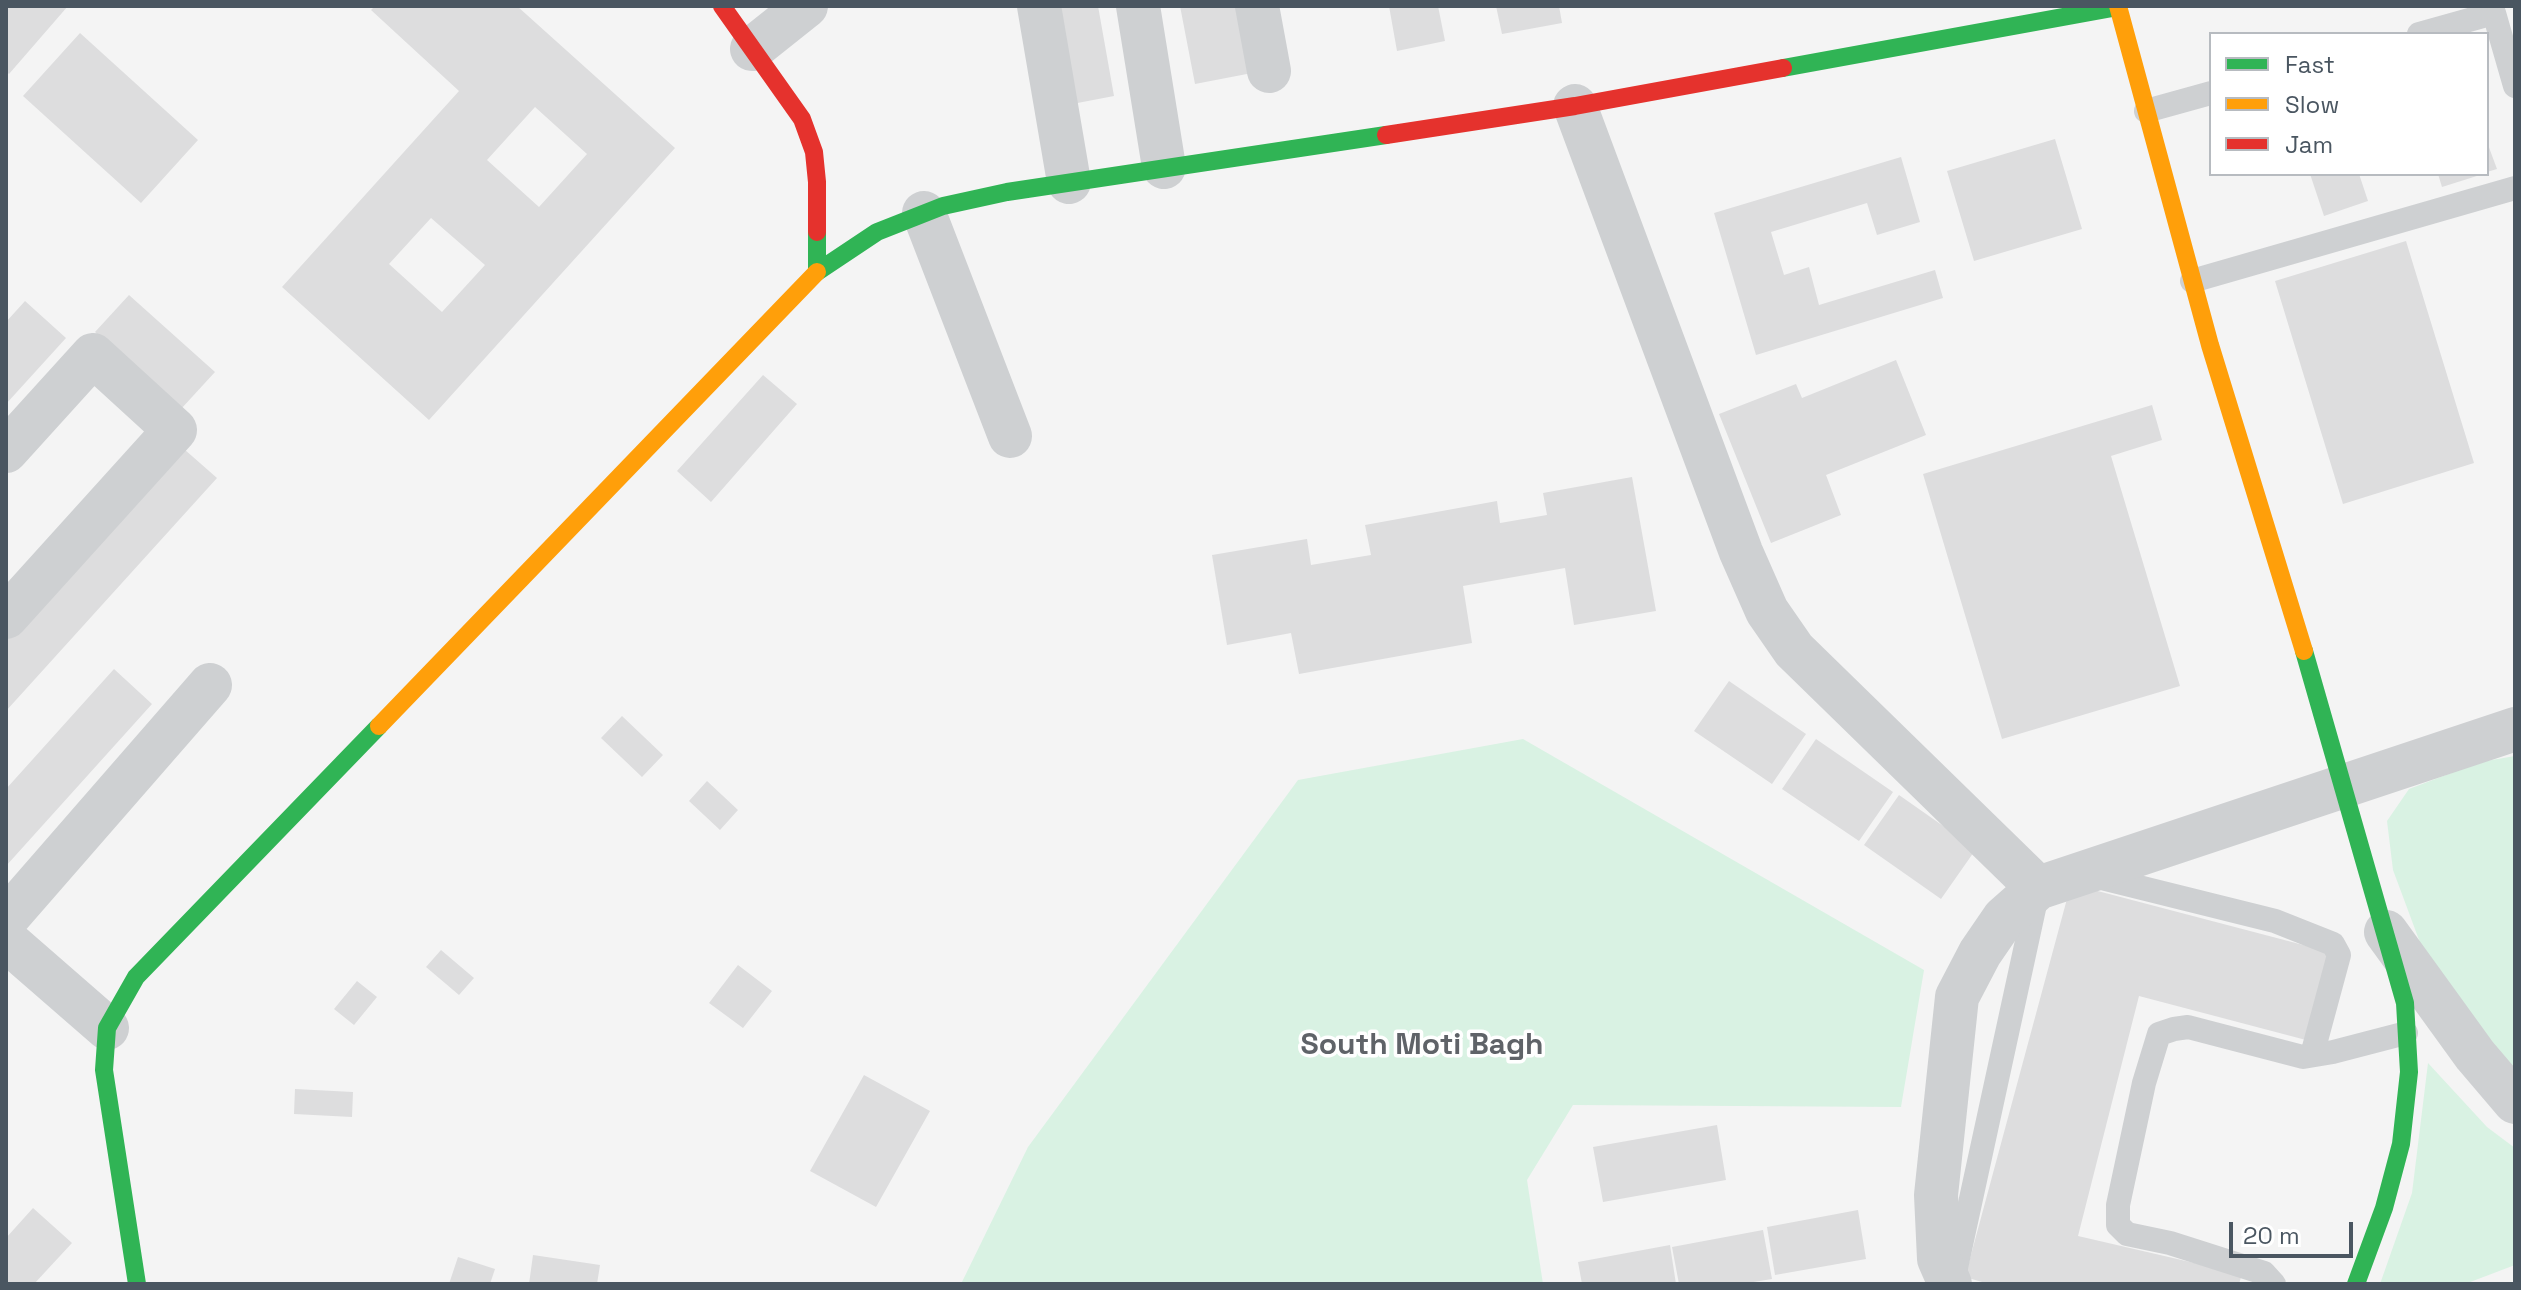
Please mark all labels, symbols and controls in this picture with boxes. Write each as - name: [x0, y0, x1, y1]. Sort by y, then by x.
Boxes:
- legend: [2209, 32, 2489, 176]
- text: Fast: [2285, 49, 2335, 80]
- text: Slow: [2285, 89, 2339, 120]
- text: Jam: [2285, 129, 2333, 160]
- district label: South Moti Bagh: [1301, 1028, 1543, 1064]
- scale bar: [2233, 1206, 2357, 1256]
- text: 20 m: [2243, 1220, 2300, 1251]

